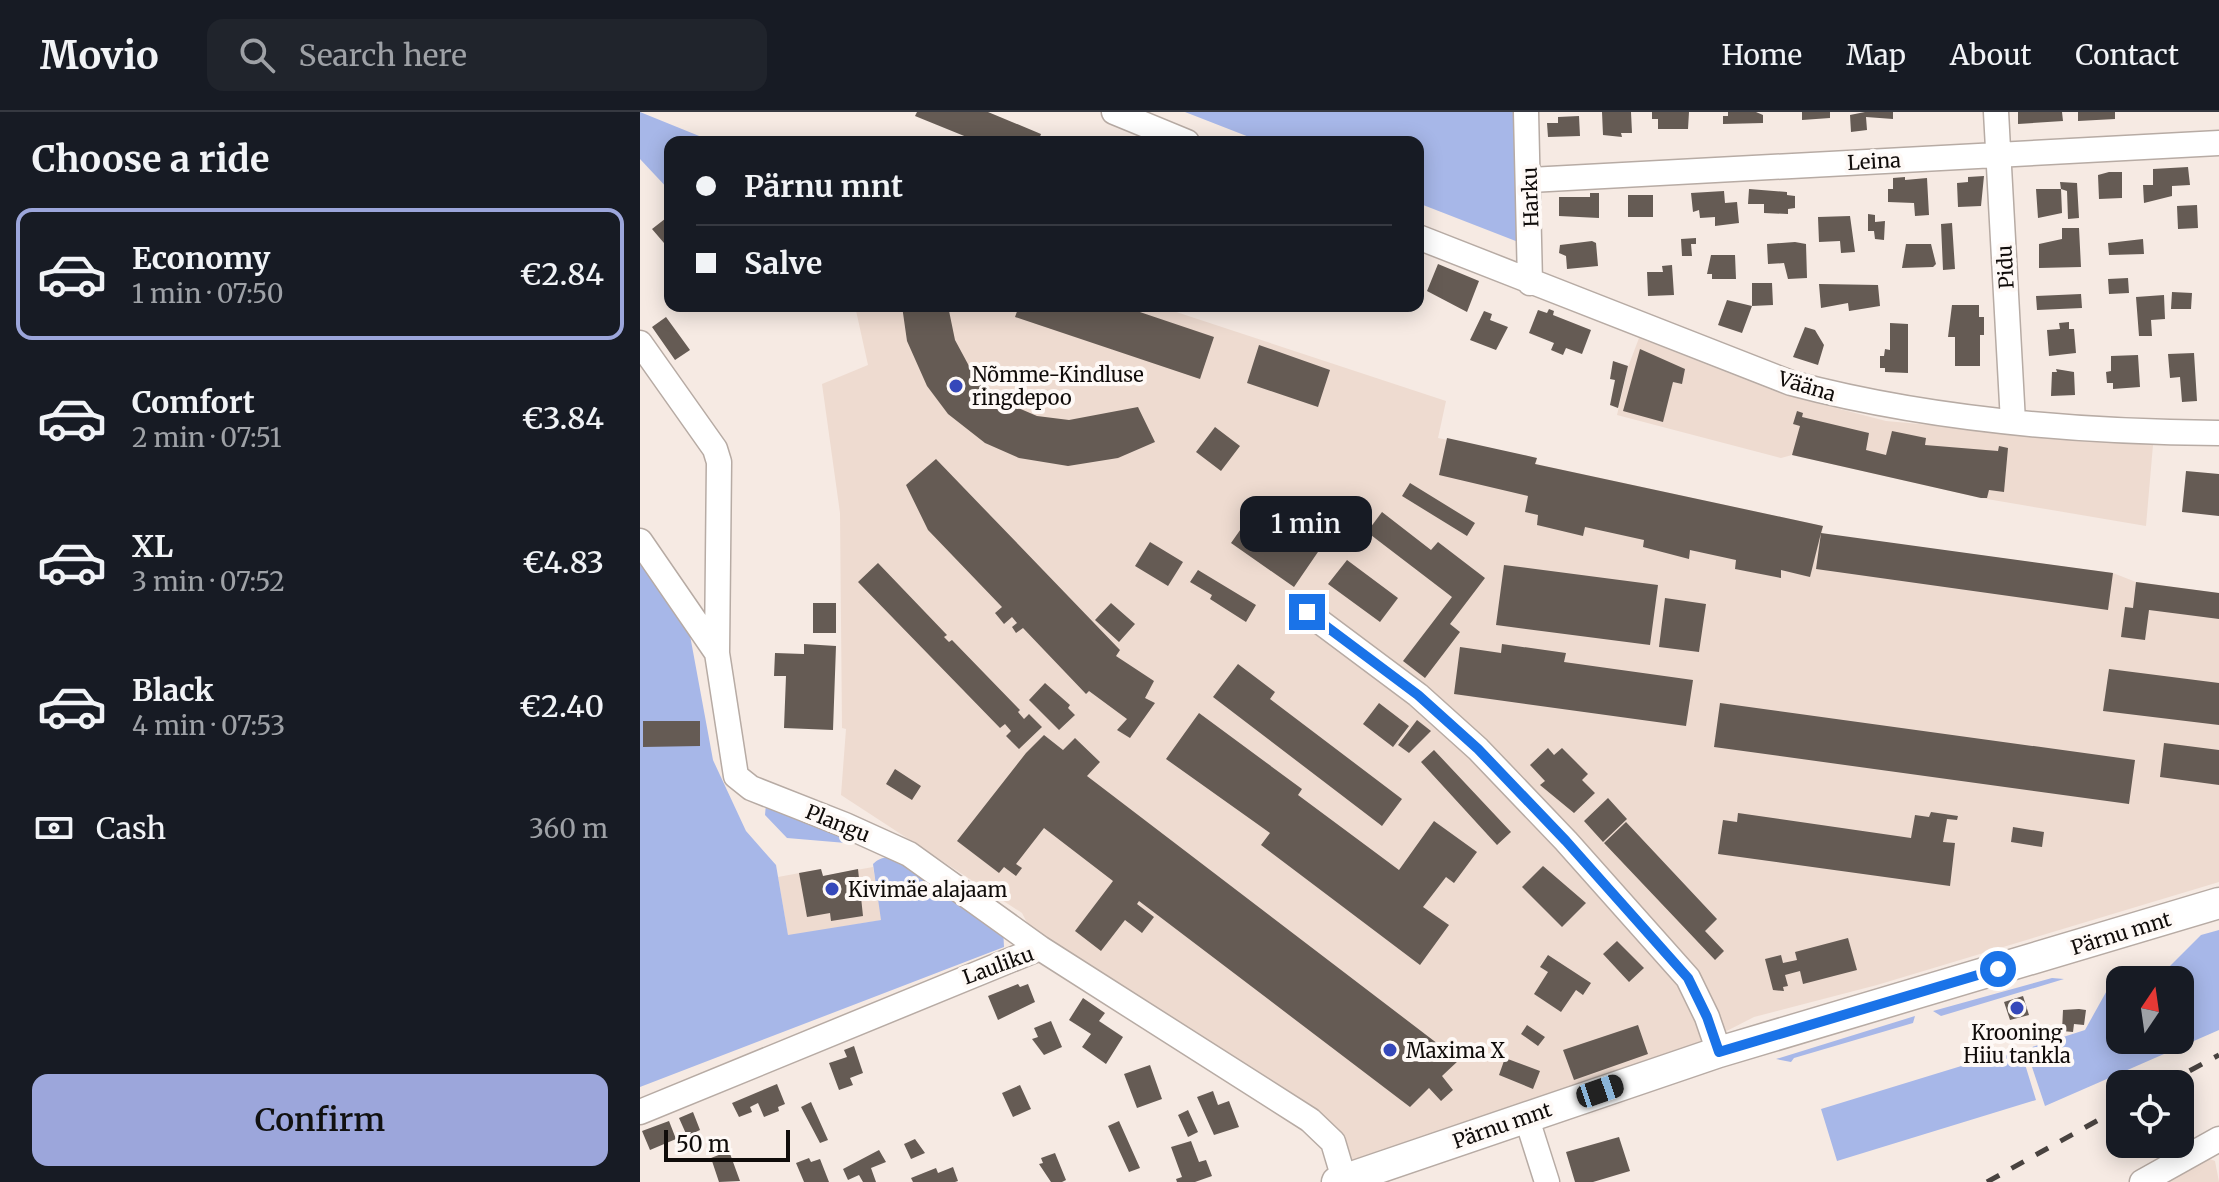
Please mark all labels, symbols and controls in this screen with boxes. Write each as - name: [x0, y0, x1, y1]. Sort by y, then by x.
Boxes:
- search box: [207, 19, 767, 91]
- text: Movio: [40, 32, 159, 79]
- icon: search: [235, 33, 279, 77]
- text: Search here: [299, 36, 467, 74]
- text: Home: [1721, 37, 1802, 73]
- text: Map: [1846, 37, 1906, 73]
- text: About: [1950, 37, 2031, 73]
- text: Contact: [2075, 37, 2179, 73]
- text: Choose a ride: [32, 137, 269, 182]
- street label: Leina: [1847, 147, 1902, 175]
- street label: Harku: [1516, 166, 1544, 228]
- text: Pärnu mnt: [744, 167, 903, 205]
- icon: car: [36, 238, 108, 310]
- text: Economy: [132, 239, 270, 277]
- text: Salve: [744, 244, 822, 282]
- street label: Pidu: [1991, 244, 2019, 290]
- text: €2.84: [520, 255, 604, 293]
- text: 1 min · 07:50: [132, 277, 284, 310]
- place label: Nõmme-Kindluse ringdepoo: [972, 362, 1144, 410]
- street label: Vääna: [1774, 365, 1839, 407]
- marker: Nõmme-Kindluse ringdepoo: [947, 377, 965, 395]
- icon: car: [36, 382, 108, 454]
- text: Comfort: [132, 383, 255, 421]
- text: €3.84: [521, 399, 604, 437]
- text: 2 min · 07:51: [132, 421, 281, 454]
- callout: 1 min: [1241, 496, 1373, 552]
- text: 1 min: [1271, 507, 1341, 540]
- icon: car: [36, 526, 108, 598]
- text: XL: [132, 527, 173, 565]
- text: €4.83: [522, 543, 604, 581]
- text: 3 min · 07:52: [132, 565, 285, 598]
- route end: [1289, 594, 1325, 630]
- icon: car: [36, 670, 108, 742]
- text: Black: [132, 671, 214, 709]
- text: €2.40: [519, 687, 604, 725]
- text: 4 min · 07:53: [132, 709, 285, 742]
- street label: Plangu: [802, 799, 874, 847]
- icon: cash: [32, 806, 76, 850]
- text: Cash: [96, 809, 166, 847]
- text: 360 m: [529, 812, 608, 845]
- place label: Kivimäe alajaam: [848, 877, 1007, 902]
- marker: Kivimäe alajaam: [823, 880, 841, 898]
- street label: Pärnu mnt: [2068, 906, 2174, 960]
- street label: Lauliku: [959, 941, 1037, 989]
- route start: [1980, 951, 2016, 987]
- north arrow: [2106, 966, 2194, 1054]
- map controls: [2106, 966, 2194, 1158]
- marker: Krooning Hiiu tankla: [2008, 999, 2026, 1017]
- place label: Krooning Hiiu tankla: [1963, 1020, 2071, 1068]
- place label: Maxima X: [1406, 1038, 1505, 1063]
- marker: Maxima X: [1381, 1041, 1399, 1059]
- button: locate: [2106, 1070, 2194, 1158]
- car: [1573, 1072, 1627, 1110]
- button: Confirm: [32, 1074, 608, 1166]
- street label: Pärnu mnt: [1449, 1096, 1555, 1154]
- scale bar: [664, 1126, 790, 1162]
- text: 50 m: [676, 1130, 730, 1158]

